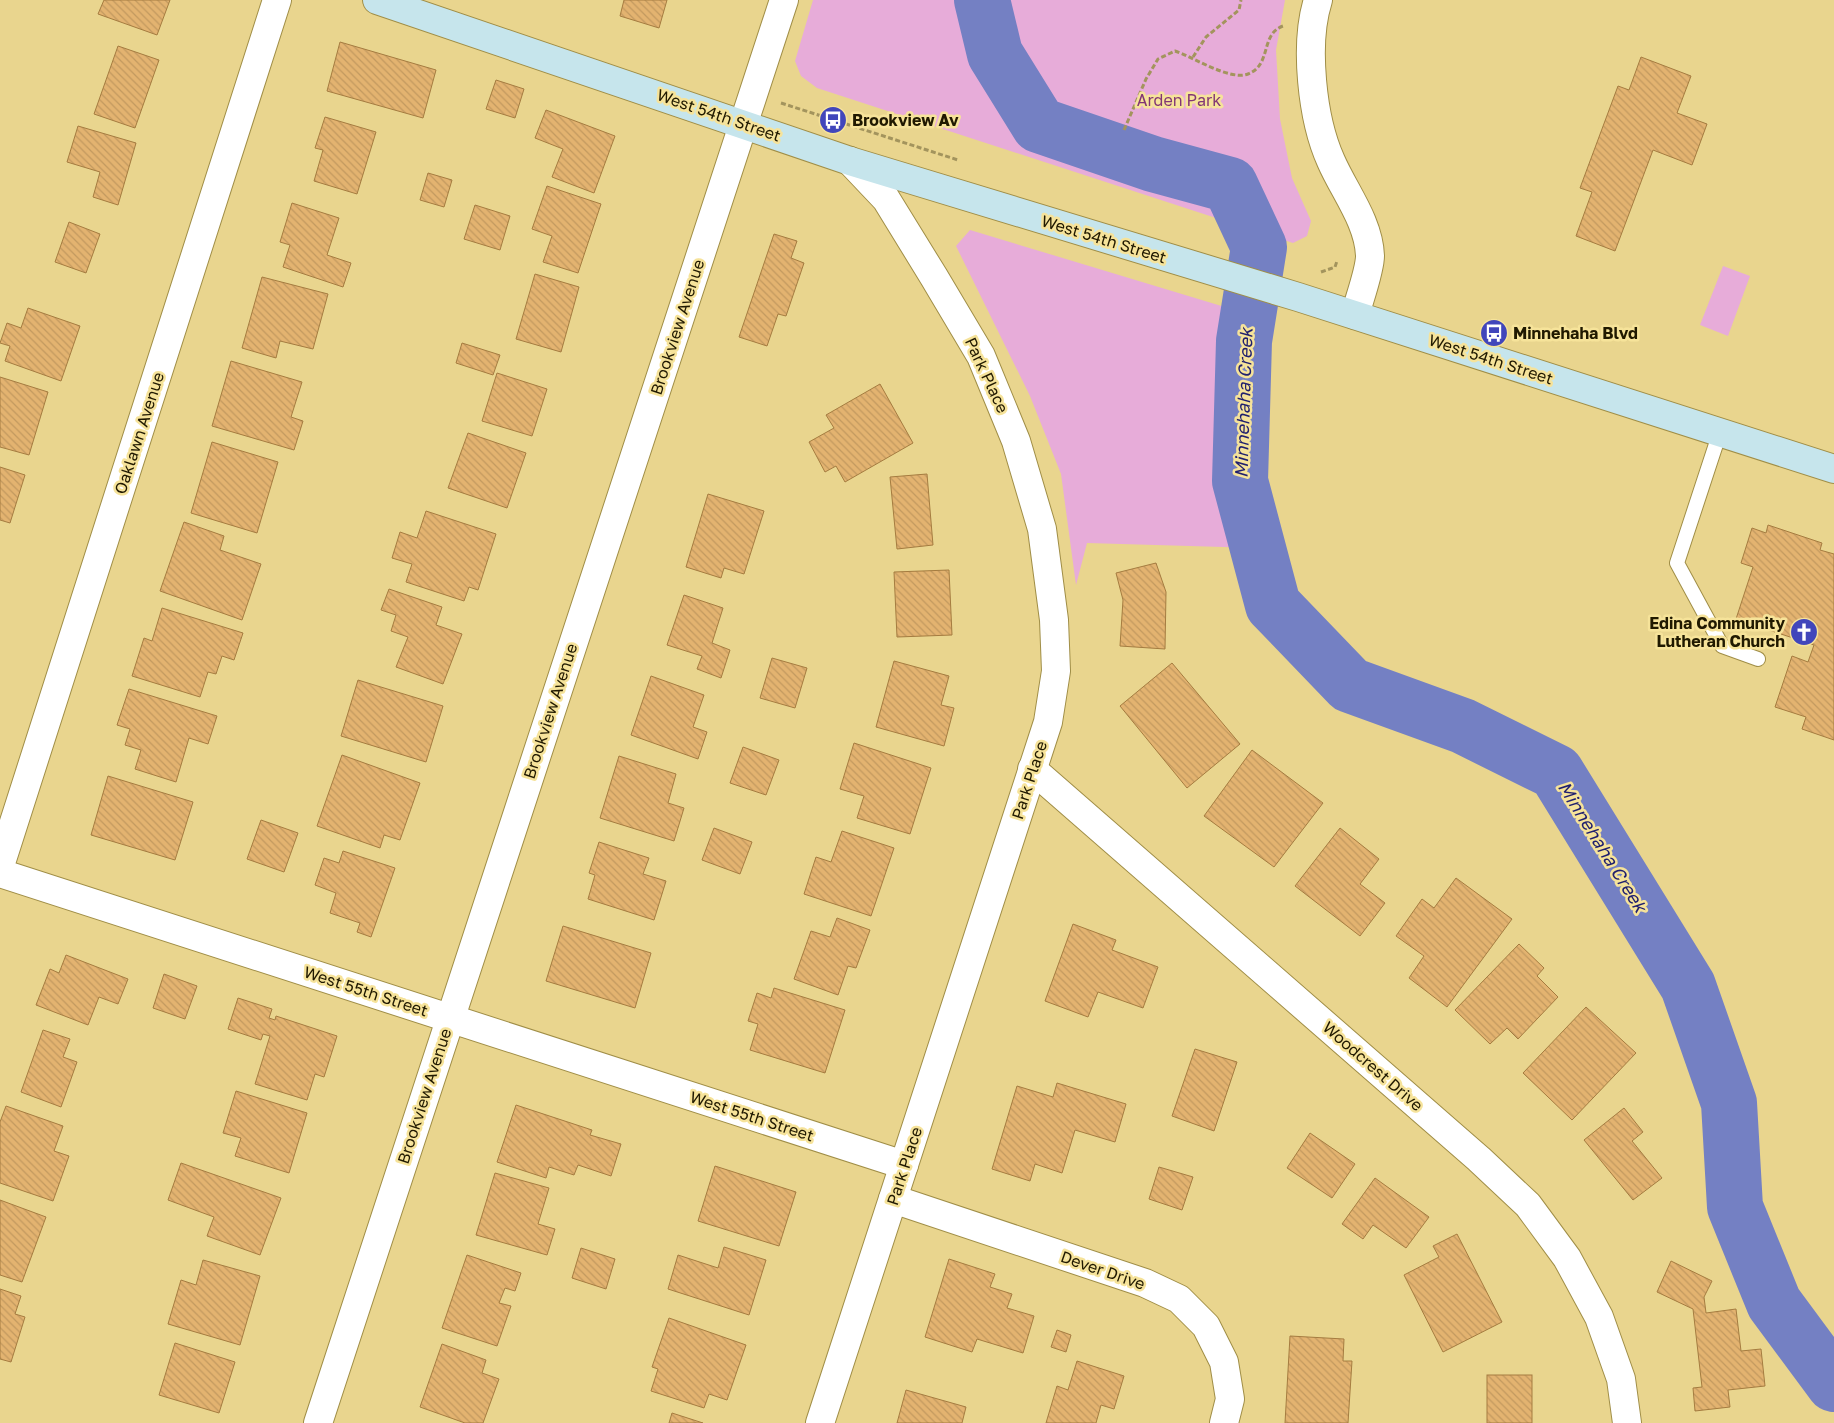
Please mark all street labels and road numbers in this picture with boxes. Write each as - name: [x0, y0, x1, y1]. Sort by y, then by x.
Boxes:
- street label: West 54th Street: [655, 84, 783, 146]
- street label: West 54th Street: [1039, 211, 1169, 267]
- street label: Brookview Avenue: [646, 257, 708, 397]
- street label: West 54th Street: [1426, 329, 1556, 389]
- street label: Park Place: [961, 334, 1013, 416]
- street label: Oaklawn Avenue: [110, 369, 168, 497]
- street label: Brookview Avenue: [519, 641, 581, 781]
- street label: Park Place: [1007, 738, 1051, 822]
- street label: West 55th Street: [302, 962, 430, 1020]
- street label: Woodcrest Drive: [1319, 1017, 1427, 1115]
- street label: Brookview Avenue: [393, 1026, 455, 1166]
- street label: West 55th Street: [688, 1087, 816, 1145]
- street label: Park Place: [882, 1124, 926, 1208]
- street label: Dever Drive: [1058, 1246, 1148, 1294]

